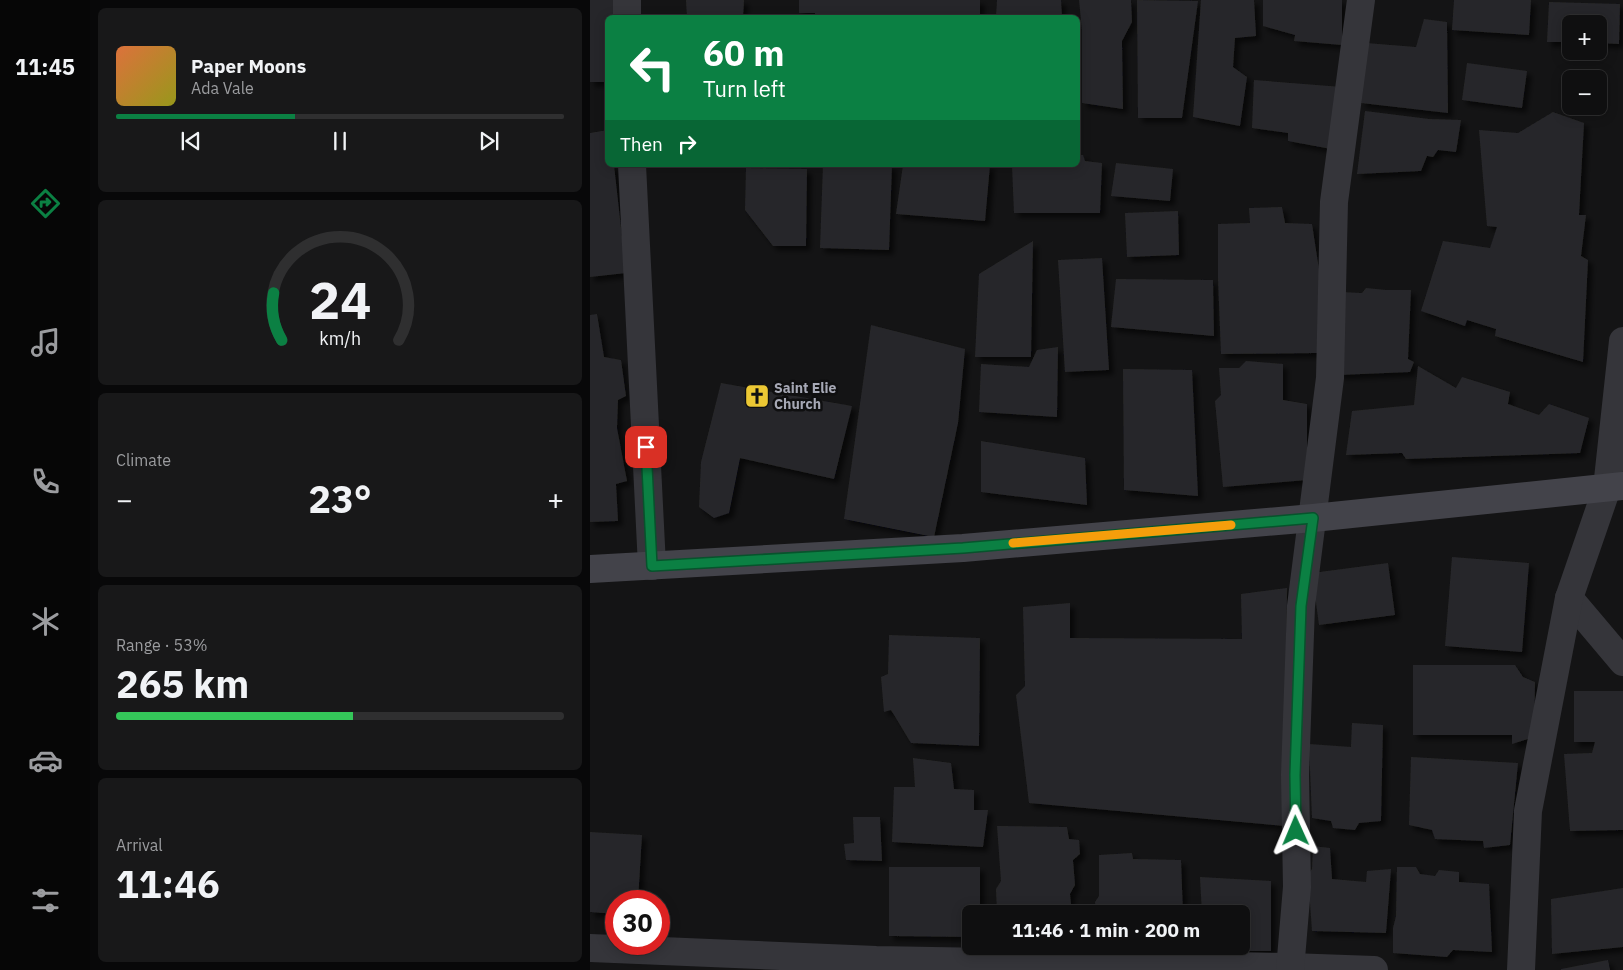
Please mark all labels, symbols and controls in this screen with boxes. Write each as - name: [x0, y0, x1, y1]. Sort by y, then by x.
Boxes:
- map controls: [1562, 15, 1607, 115]
- button: +: [1562, 15, 1607, 60]
- text: 60 m: [703, 30, 785, 76]
- icon: left: [620, 35, 685, 100]
- text: 11:45: [15, 52, 75, 81]
- text: Paper Moons: [191, 54, 306, 78]
- button: −: [1562, 70, 1607, 115]
- text: Turn left: [703, 74, 786, 103]
- text: Ada Vale: [191, 78, 254, 98]
- icon: previous: [177, 127, 205, 155]
- icon: pause: [326, 127, 354, 155]
- icon: next: [475, 127, 503, 155]
- icon: right: [673, 130, 701, 158]
- text: Then: [620, 132, 663, 156]
- icon: directions: [28, 186, 63, 221]
- text: 24: [309, 266, 371, 333]
- icon: music: [28, 325, 63, 360]
- text: km/h: [319, 327, 361, 350]
- place label: Saint Elie Church: [774, 379, 836, 413]
- church icon: Saint Elie Church: [744, 383, 770, 409]
- pin: [625, 426, 667, 468]
- icon: arrive: [632, 433, 660, 461]
- text: Climate: [116, 450, 171, 470]
- icon: phone: [28, 464, 63, 499]
- text: 23°: [308, 474, 372, 523]
- text: −: [116, 481, 133, 518]
- text: +: [547, 481, 564, 518]
- icon: climate: [28, 604, 63, 639]
- text: Range · 53%: [116, 635, 208, 655]
- text: 265 km: [116, 659, 249, 708]
- icon: car: [28, 743, 63, 778]
- position arrow: [1269, 804, 1321, 856]
- text: Arrival: [116, 835, 163, 855]
- text: 11:46: [116, 859, 220, 908]
- icon: filters: [28, 883, 63, 918]
- speed limit sign: 30: [605, 890, 670, 955]
- text: 11:46 · 1 min · 200 m: [1012, 918, 1200, 942]

